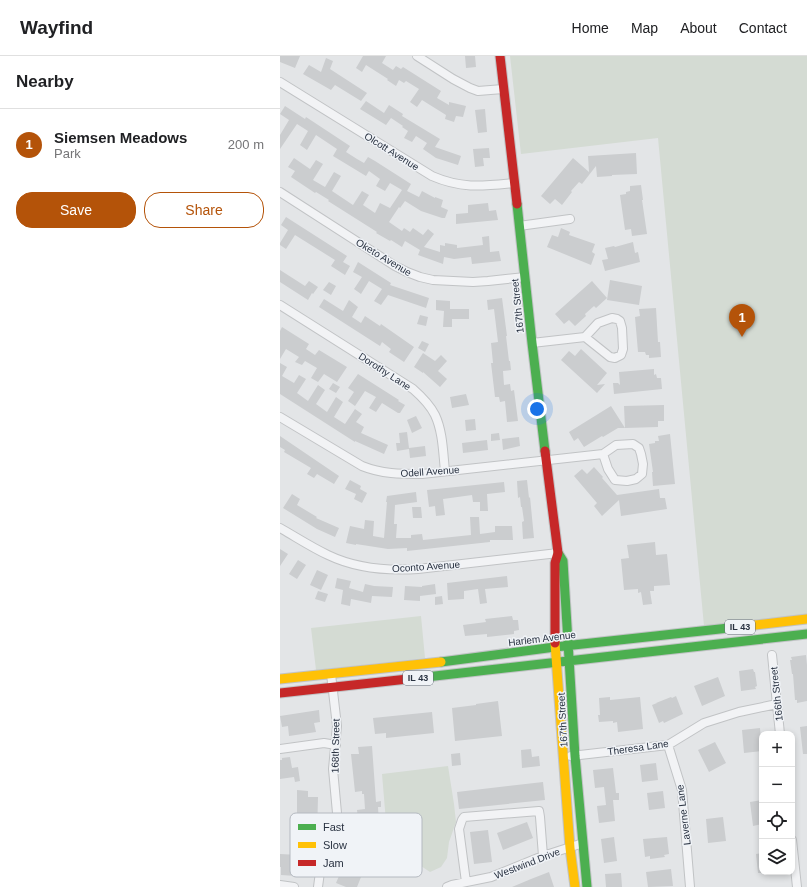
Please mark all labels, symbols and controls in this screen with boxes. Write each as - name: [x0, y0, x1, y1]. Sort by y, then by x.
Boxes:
- text: Wayfind: [20, 17, 93, 38]
- text: Home: [572, 20, 609, 36]
- text: Map: [631, 20, 658, 36]
- text: About: [680, 20, 717, 36]
- text: Contact: [739, 20, 787, 36]
- text: Nearby: [16, 72, 74, 91]
- text: Siemsen Meadows: [54, 129, 187, 146]
- street label: Olcott Avenue: [362, 130, 421, 173]
- text: 1: [25, 137, 33, 152]
- text: 200 m: [228, 137, 264, 152]
- text: Park: [54, 146, 81, 161]
- button: Save: [16, 192, 136, 228]
- button: Share: [144, 192, 264, 228]
- street label: Oketo Avenue: [354, 237, 414, 278]
- street label: 167th Street: [509, 278, 526, 334]
- pin: 1: [729, 304, 755, 337]
- street label: Dorothy Lane: [357, 350, 413, 393]
- your location: [527, 399, 547, 419]
- street label: Odell Avenue: [400, 464, 460, 479]
- street label: Oconto Avenue: [392, 559, 461, 574]
- road number: IL 43: [725, 620, 755, 634]
- street label: Harlem Avenue: [508, 629, 577, 648]
- street label: 166th Street: [768, 666, 785, 722]
- road number: IL 43: [403, 671, 433, 685]
- street label: 167th Street: [556, 692, 569, 747]
- street label: 168th Street: [330, 718, 341, 773]
- map controls: [759, 731, 795, 875]
- button: +: [759, 731, 795, 767]
- street label: Theresa Lane: [607, 738, 670, 757]
- button: −: [759, 767, 795, 803]
- street label: Laverne Lane: [674, 783, 693, 846]
- button: locate: [759, 803, 795, 839]
- legend: [290, 813, 422, 877]
- text: Fast: [323, 821, 344, 833]
- text: Slow: [323, 839, 347, 851]
- button: layers: [759, 839, 795, 875]
- street label: Westwind Drive: [493, 846, 562, 881]
- text: Jam: [323, 857, 344, 869]

